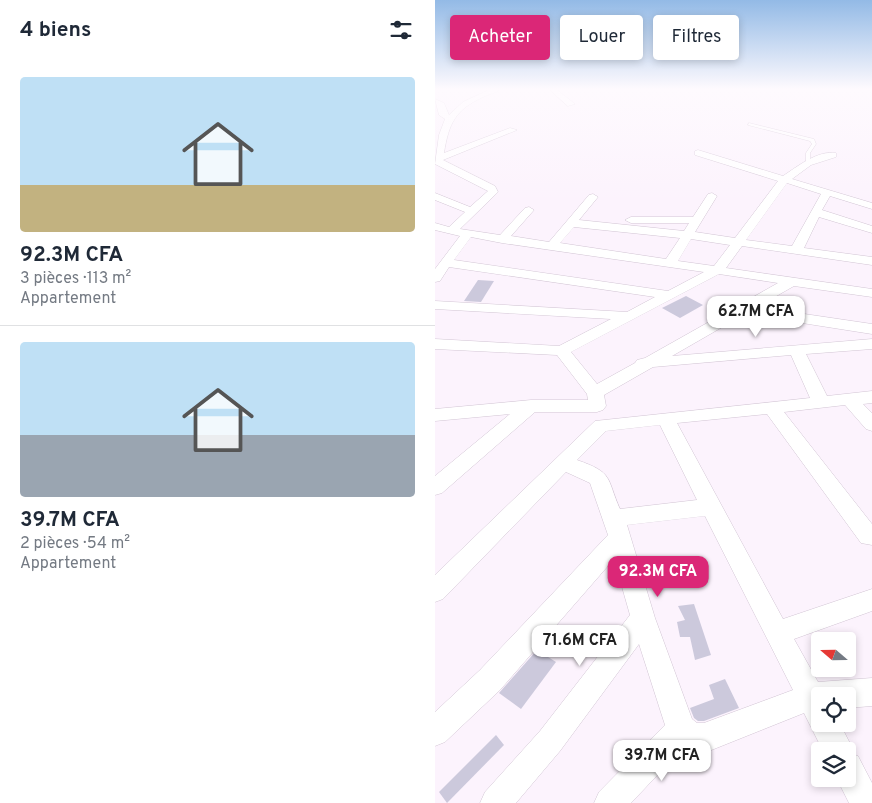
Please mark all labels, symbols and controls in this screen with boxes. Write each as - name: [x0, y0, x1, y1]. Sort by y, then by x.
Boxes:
- chip: Acheter: [450, 15, 550, 60]
- chip: Louer: [560, 15, 643, 60]
- chip: Filtres: [653, 15, 739, 60]
- icon: filters: [387, 16, 415, 44]
- text: 4 biens: [20, 17, 91, 44]
- icon: home: [173, 109, 263, 199]
- text: 92.3M CFA: [20, 242, 123, 269]
- text: 3 pièces · 113 m²: [20, 269, 131, 289]
- text: Appartement: [20, 289, 116, 309]
- pin: 62.7M CFA: [699, 296, 813, 338]
- text: 62.7M CFA: [718, 302, 794, 322]
- icon: home: [173, 375, 263, 465]
- text: 39.7M CFA: [20, 507, 120, 534]
- text: 2 pièces · 54 m²: [20, 534, 130, 554]
- text: Appartement: [20, 554, 116, 574]
- pin: 92.3M CFA: [601, 556, 715, 598]
- text: 92.3M CFA: [619, 562, 697, 582]
- pin: 71.6M CFA: [523, 624, 637, 667]
- text: 71.6M CFA: [543, 631, 617, 651]
- north arrow: [811, 632, 856, 678]
- map controls: [811, 632, 856, 787]
- button: locate: [811, 687, 856, 732]
- pin: 39.7M CFA: [605, 740, 719, 782]
- button: layers: [811, 742, 856, 787]
- text: 39.7M CFA: [624, 746, 700, 766]

